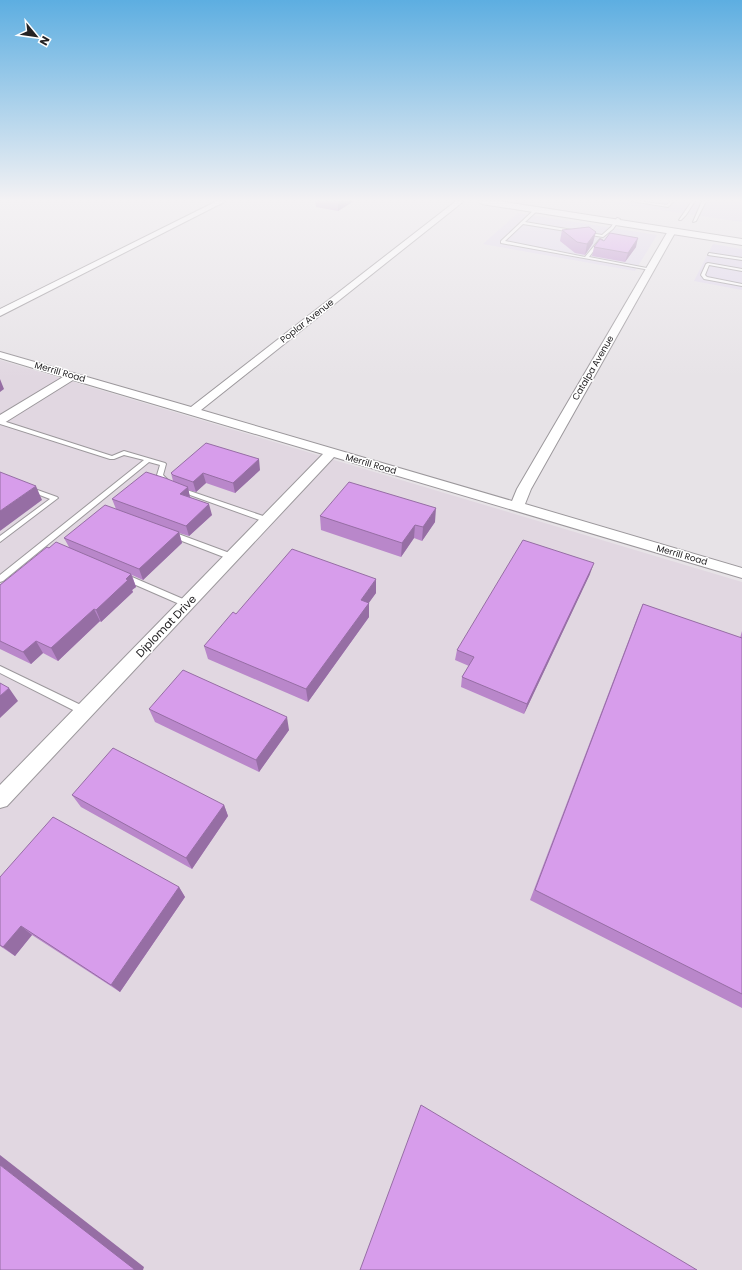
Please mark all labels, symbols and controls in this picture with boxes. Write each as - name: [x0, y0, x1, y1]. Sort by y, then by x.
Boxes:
- north arrow: [16, 16, 56, 56]
- text: N: [36, 33, 54, 48]
- street label: Poplar Avenue: [278, 296, 337, 346]
- street label: Catalpa Avenue: [570, 333, 617, 403]
- street label: Merrill Road: [33, 359, 87, 385]
- street label: Merrill Road: [344, 451, 398, 477]
- street label: Merrill Road: [655, 542, 709, 568]
- street label: Diplomat Drive: [132, 591, 200, 661]

